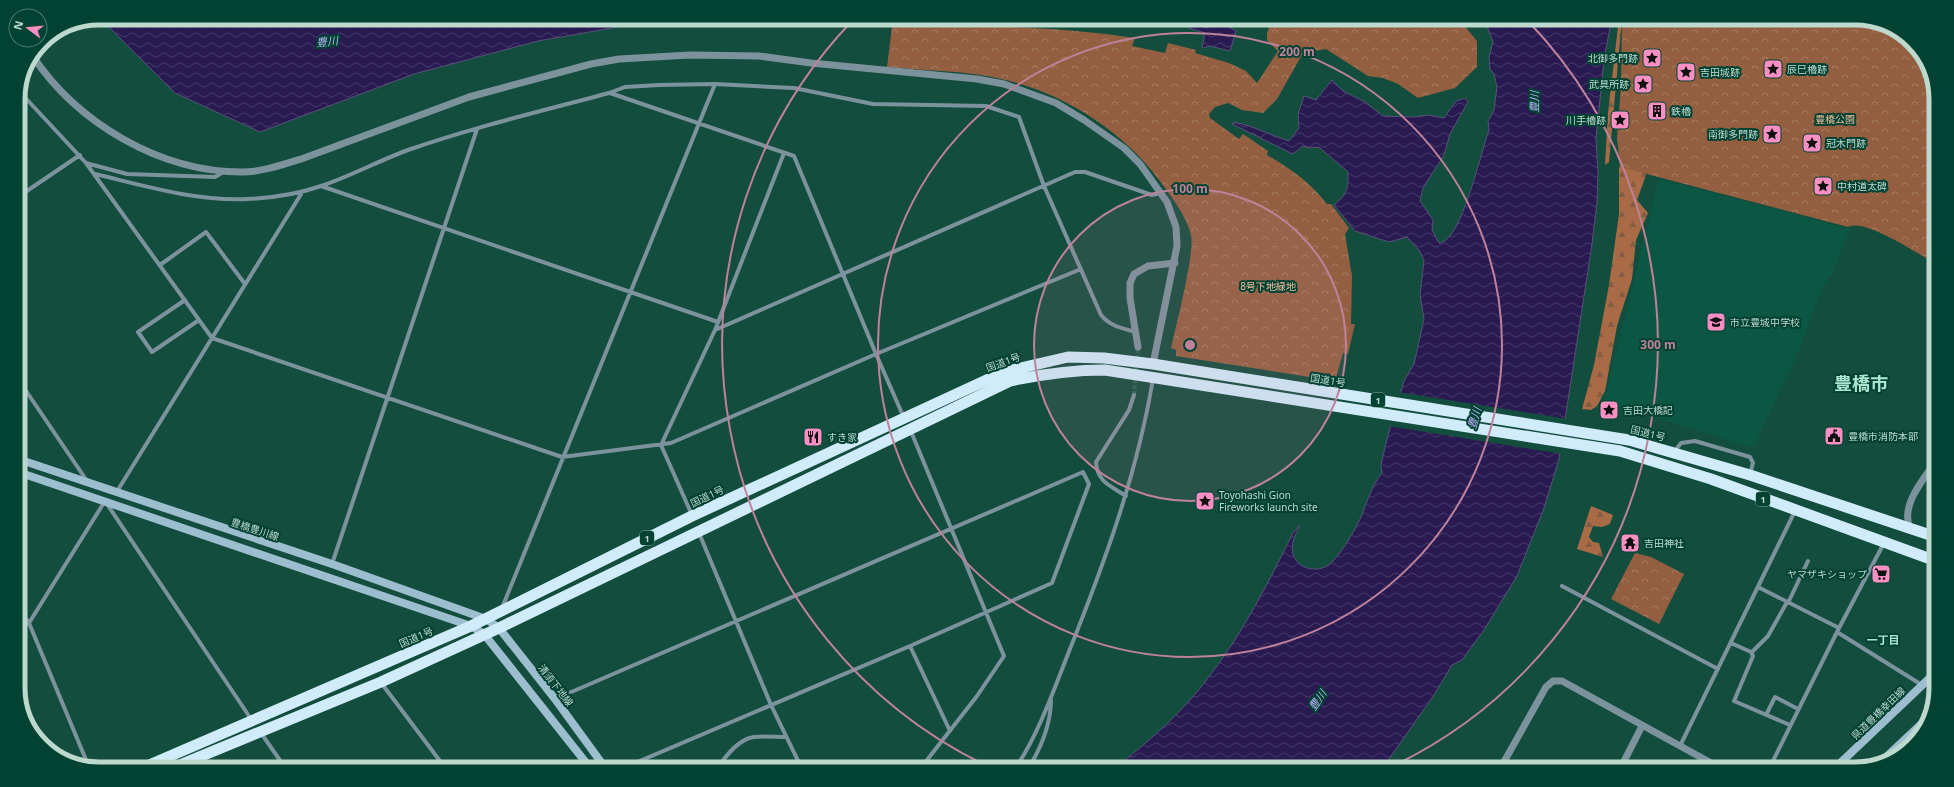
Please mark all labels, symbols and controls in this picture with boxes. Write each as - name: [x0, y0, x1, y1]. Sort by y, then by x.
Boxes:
- north arrow: [8, 8, 48, 48]
- text: N: [9, 19, 26, 31]
- water label: 豊川: [315, 32, 340, 50]
- text: 200 m: [1279, 43, 1315, 60]
- place icon: 北御多門跡: [1641, 47, 1663, 69]
- place label: 北御多門跡: [1588, 51, 1638, 65]
- place icon: 辰巳櫓跡: [1762, 58, 1784, 80]
- place icon: 吉田城跡: [1675, 61, 1697, 83]
- place label: 辰巳櫓跡: [1787, 62, 1827, 76]
- place label: 吉田城跡: [1700, 65, 1740, 79]
- place icon: 武具所跡: [1632, 73, 1654, 95]
- place label: 武具所跡: [1589, 77, 1629, 91]
- water label: 豊川: [1526, 90, 1542, 113]
- building icon: 鉄櫓: [1646, 100, 1668, 122]
- place label: 鉄櫓: [1671, 104, 1691, 118]
- place icon: 川手櫓跡: [1609, 109, 1631, 131]
- park label: 豊橋公園: [1815, 112, 1855, 126]
- place label: 川手櫓跡: [1566, 113, 1606, 127]
- place icon: 南御多門跡: [1761, 123, 1783, 145]
- place label: 南御多門跡: [1708, 127, 1758, 141]
- place icon: 冠木門跡: [1801, 132, 1823, 154]
- place label: 冠木門跡: [1826, 136, 1866, 150]
- place icon: 中村道太碑: [1812, 175, 1834, 197]
- place label: 中村道太碑: [1837, 179, 1887, 193]
- text: 100 m: [1172, 180, 1208, 197]
- park label: 8号下地緑地: [1240, 279, 1297, 293]
- school or university icon: 市立豊城中学校: [1705, 311, 1727, 333]
- place label: 市立豊城中学校: [1730, 315, 1800, 329]
- text: 300 m: [1640, 336, 1676, 353]
- centre of rings: [1183, 338, 1197, 352]
- street label: 国道1号: [984, 349, 1022, 375]
- street label: 国道1号: [1309, 370, 1347, 390]
- district label: 豊橋市: [1834, 371, 1888, 395]
- road number: 1: [1371, 393, 1385, 407]
- place icon: 吉田大橋記: [1598, 399, 1620, 421]
- place label: 吉田大橋記: [1623, 403, 1673, 417]
- water label: 豊川: [1464, 404, 1485, 431]
- street label: 国道1号: [1629, 422, 1667, 444]
- public building icon: 豊橋市消防本部: [1823, 425, 1845, 447]
- restaurant icon: すき家: [802, 426, 824, 448]
- place label: 豊橋市消防本部: [1848, 429, 1918, 443]
- place label: すき家: [827, 430, 857, 444]
- street label: 国道1号: [688, 482, 726, 510]
- place label: Toyohashi Gion Fireworks launch site: [1219, 488, 1318, 514]
- place icon: Toyohashi Gion Fireworks launch site: [1194, 490, 1216, 512]
- road number: 1: [1756, 492, 1770, 506]
- street label: 豊橋豊川線: [229, 515, 281, 543]
- road number: 1: [640, 531, 654, 545]
- temple icon: 吉田神社: [1619, 532, 1641, 554]
- place label: 吉田神社: [1644, 536, 1684, 550]
- supermarket icon: ヤマザキショップ: [1870, 563, 1892, 585]
- place label: ヤマザキショップ: [1787, 567, 1867, 581]
- street label: 国道1号: [397, 624, 435, 650]
- district label: 一丁目: [1867, 632, 1900, 647]
- street label: 清須下地線: [535, 661, 577, 709]
- street label: 県道豊橋幸田線: [1848, 684, 1908, 742]
- water label: 豊川: [1305, 686, 1330, 713]

